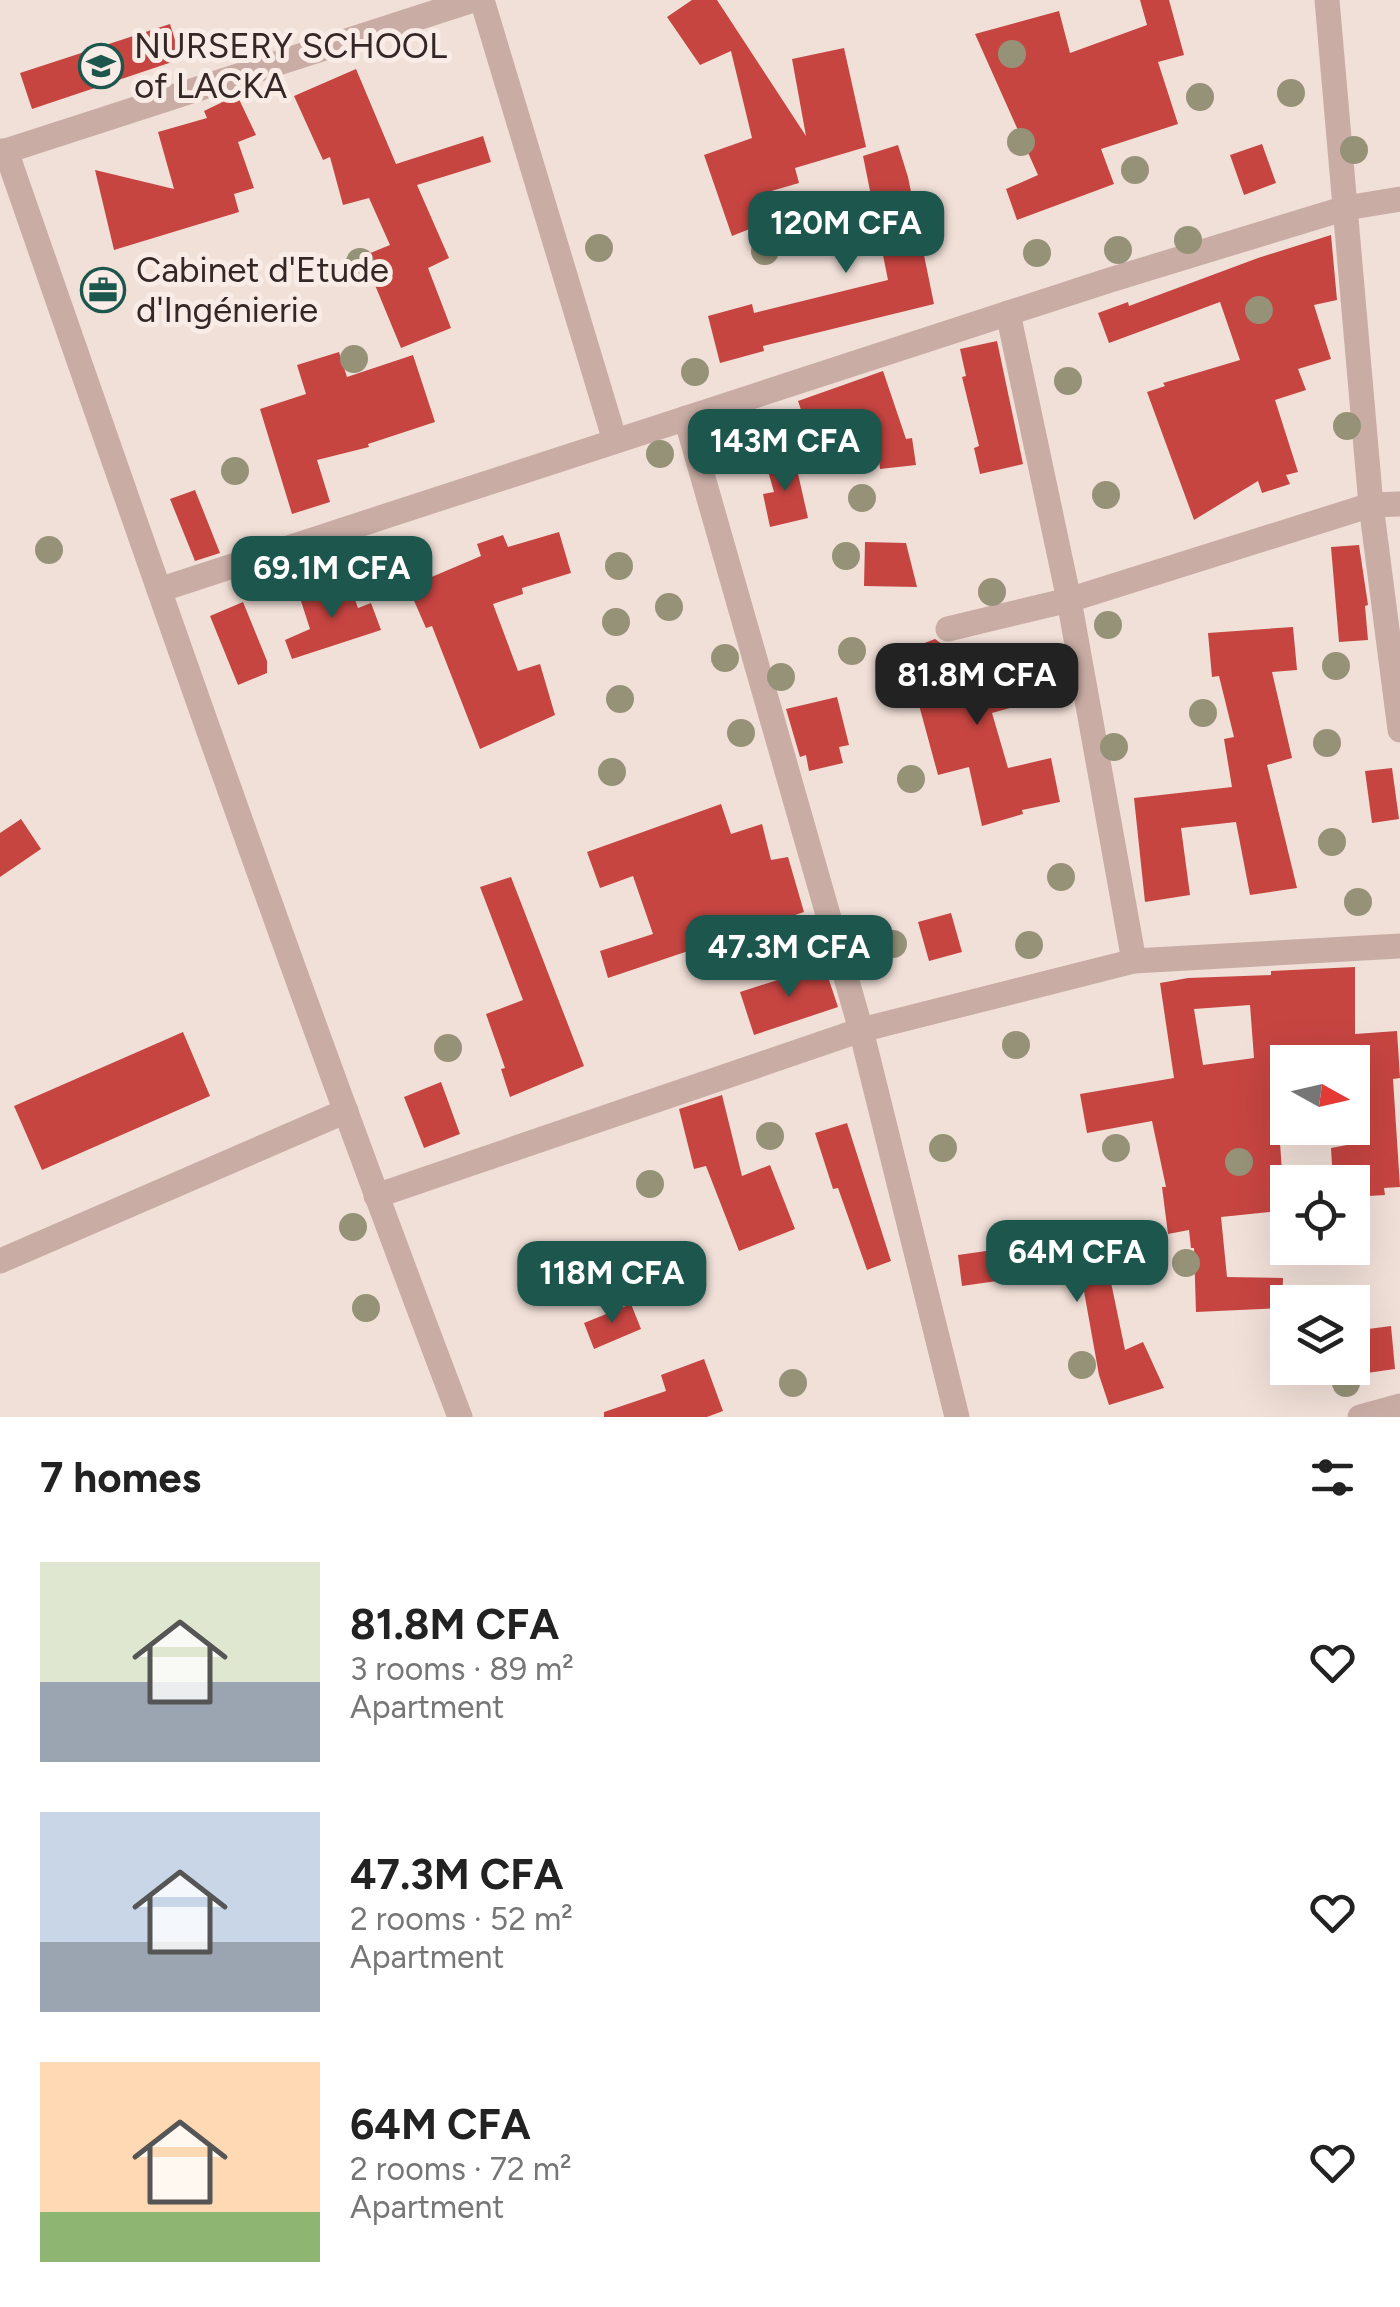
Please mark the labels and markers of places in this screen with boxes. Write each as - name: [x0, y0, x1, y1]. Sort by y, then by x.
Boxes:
- place label: NURSERY SCHOOL of LACKA: [134, 25, 447, 107]
- school or university icon: NURSERY SCHOOL of LACKA: [78, 43, 124, 89]
- pin: 120M CFA: [743, 191, 949, 276]
- place label: Cabinet d'Etude d'Ingénierie: [136, 249, 389, 331]
- office icon: Cabinet d'Etude d'Ingénierie: [80, 267, 126, 313]
- pin: 143M CFA: [682, 409, 888, 494]
- pin: 69.1M CFA: [218, 536, 446, 621]
- pin: 81.8M CFA: [863, 643, 1091, 728]
- pin: 47.3M CFA: [675, 915, 903, 1000]
- pin: 64M CFA: [985, 1220, 1169, 1305]
- pin: 118M CFA: [509, 1241, 715, 1326]

